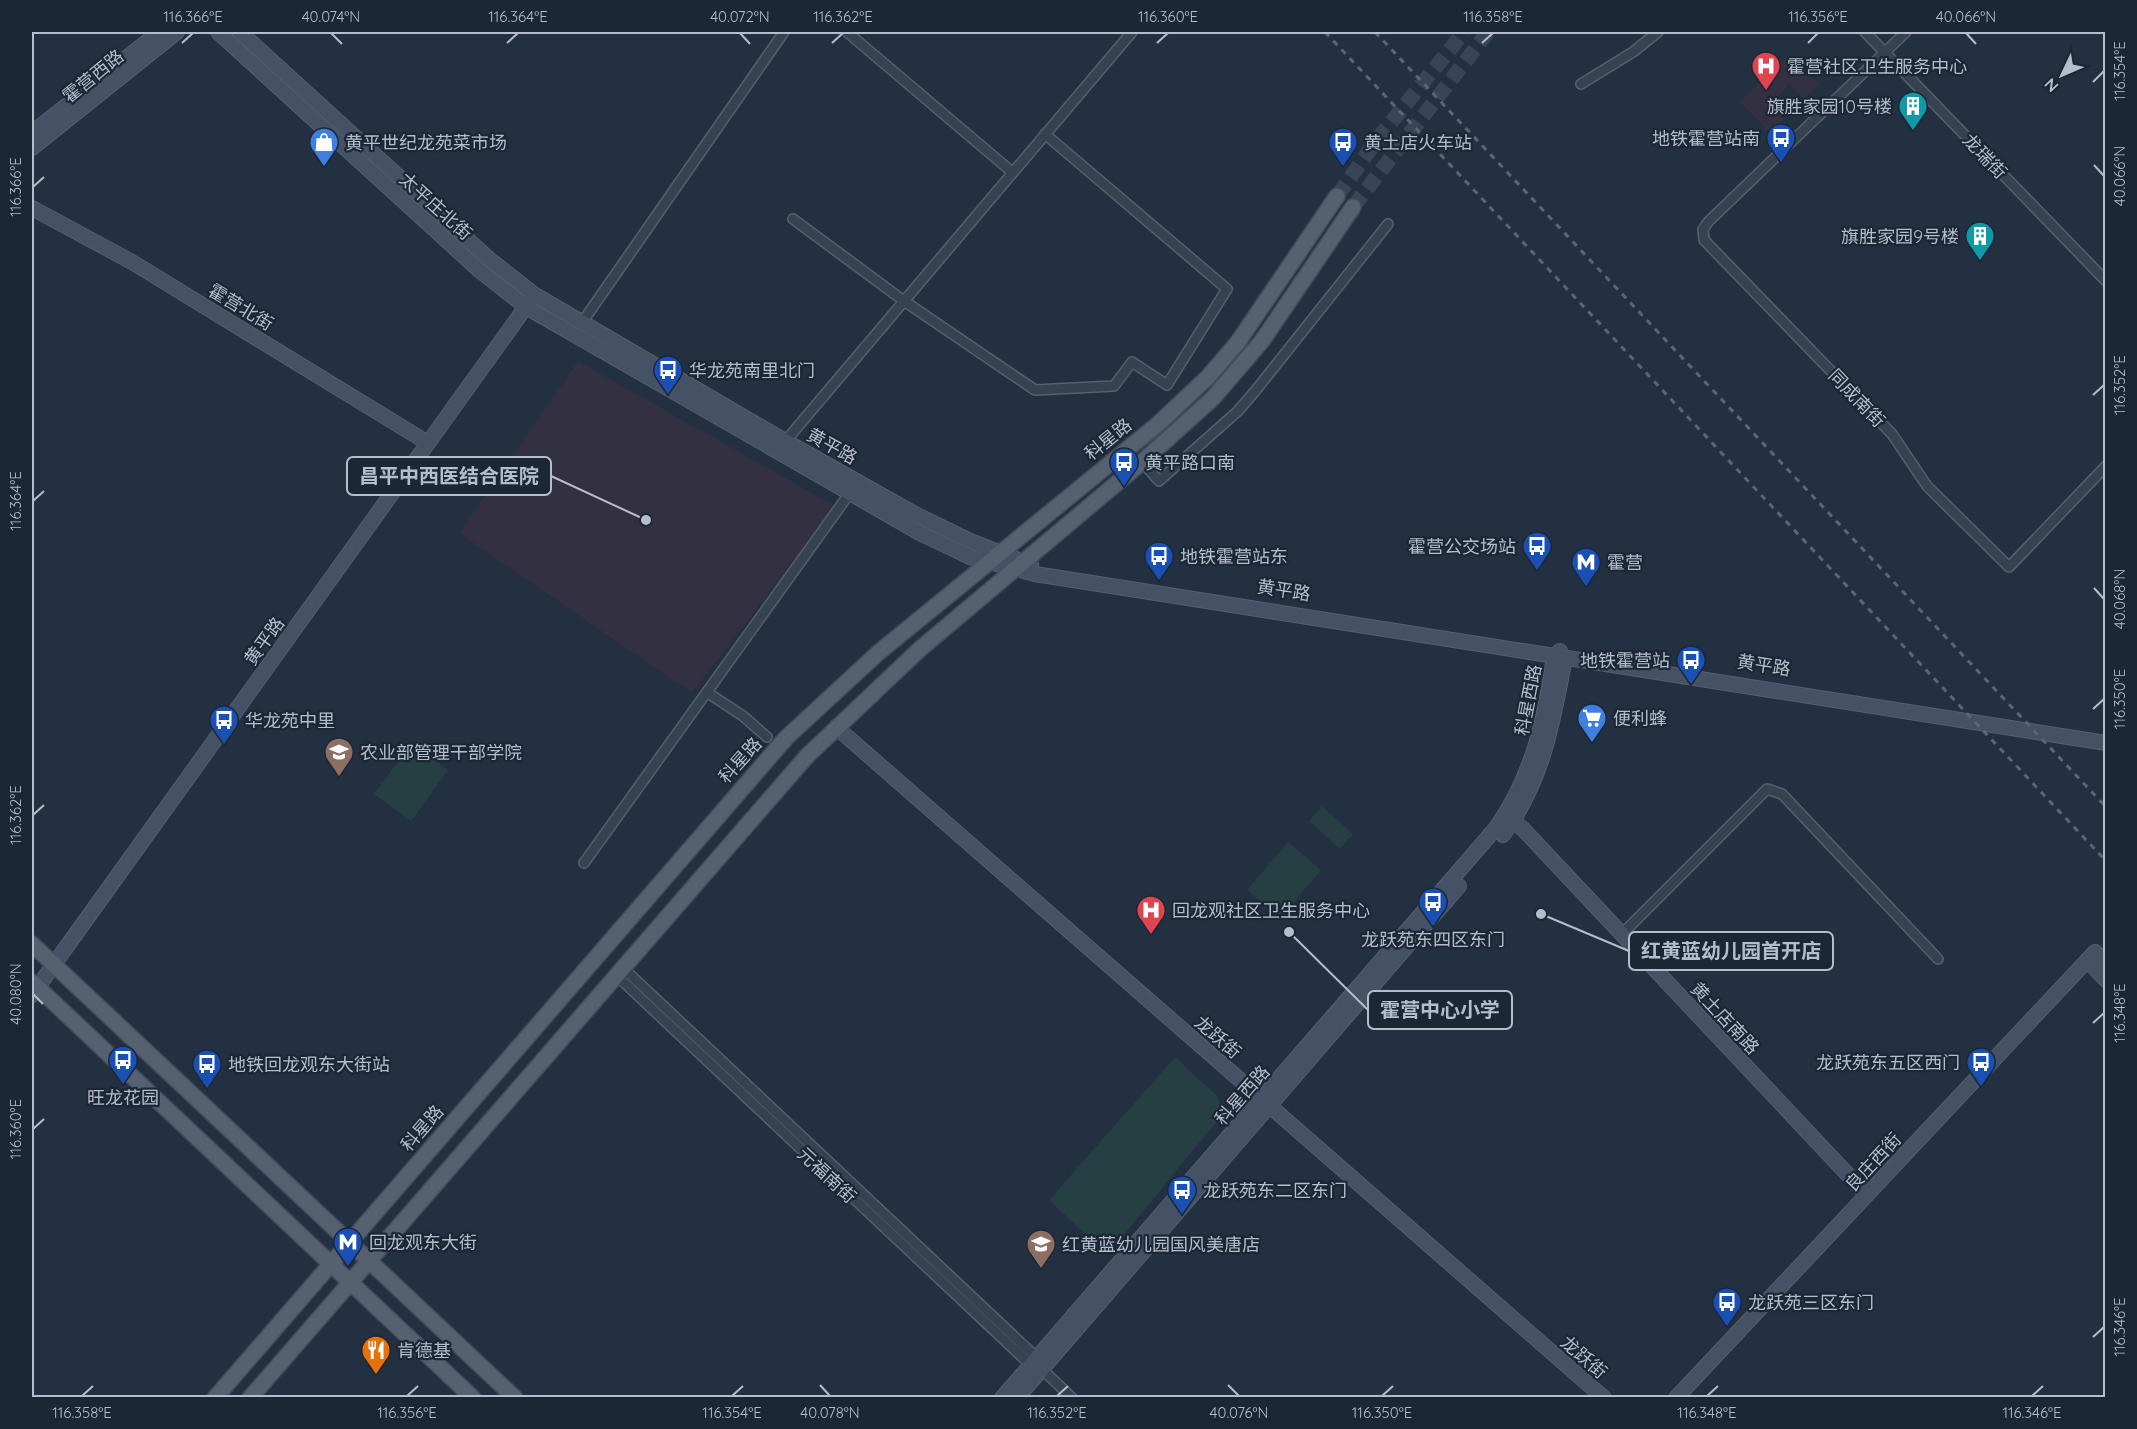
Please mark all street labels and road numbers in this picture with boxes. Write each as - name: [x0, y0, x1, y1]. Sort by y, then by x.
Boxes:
- street label: 霍营西路: [58, 44, 128, 108]
- street label: 龙瑞街: [1958, 129, 2012, 183]
- street label: 太平庄北街: [395, 167, 477, 245]
- street label: 霍营北街: [204, 279, 278, 335]
- street label: 同成南街: [1824, 364, 1890, 432]
- street label: 科星路: [1080, 413, 1136, 465]
- street label: 黄平路: [803, 423, 861, 469]
- street label: 黄平路: [1256, 574, 1312, 606]
- street label: 黄平路: [239, 612, 289, 670]
- street label: 黄平路: [1736, 649, 1792, 681]
- street label: 科星西路: [1510, 662, 1546, 738]
- street label: 科星路: [713, 732, 767, 788]
- street label: 黄土店南路: [1686, 977, 1764, 1059]
- street label: 龙跃街: [1190, 1011, 1246, 1063]
- street label: 科星西路: [1210, 1060, 1274, 1130]
- street label: 科星路: [396, 1100, 448, 1156]
- street label: 良庄西街: [1840, 1128, 1906, 1196]
- street label: 元福南街: [793, 1142, 861, 1208]
- street label: 龙跃街: [1556, 1331, 1612, 1383]

